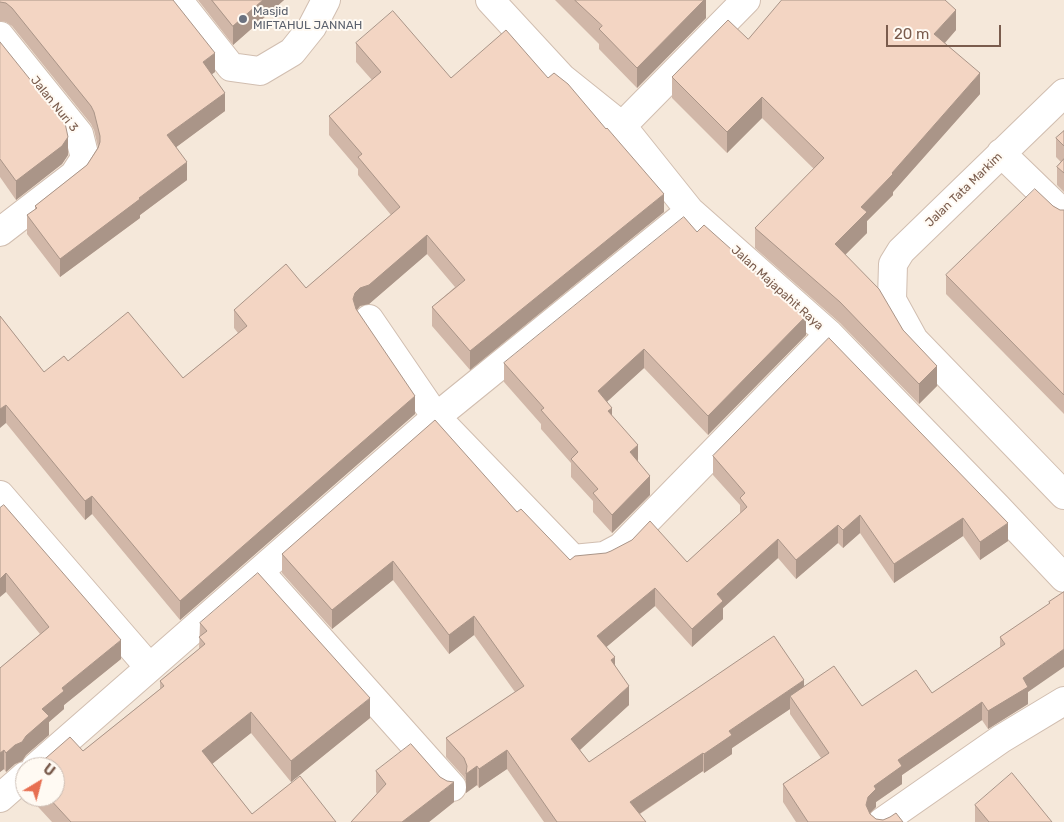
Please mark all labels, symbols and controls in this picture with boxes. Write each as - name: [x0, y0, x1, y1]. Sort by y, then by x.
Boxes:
- place label: Masjid MIFTAHUL JANNAH: [253, 5, 362, 33]
- marker: Masjid MIFTAHUL JANNAH: [237, 13, 249, 25]
- scale bar: [889, 15, 1004, 47]
- text: 20 m: [894, 25, 929, 43]
- street label: Jalan Nuri 3: [27, 73, 81, 135]
- street label: Jalan Tata Markim: [923, 150, 1005, 230]
- street label: Jalan Majapahit Raya: [728, 243, 826, 333]
- north arrow: [15, 757, 65, 807]
- text: U: [40, 761, 58, 780]

